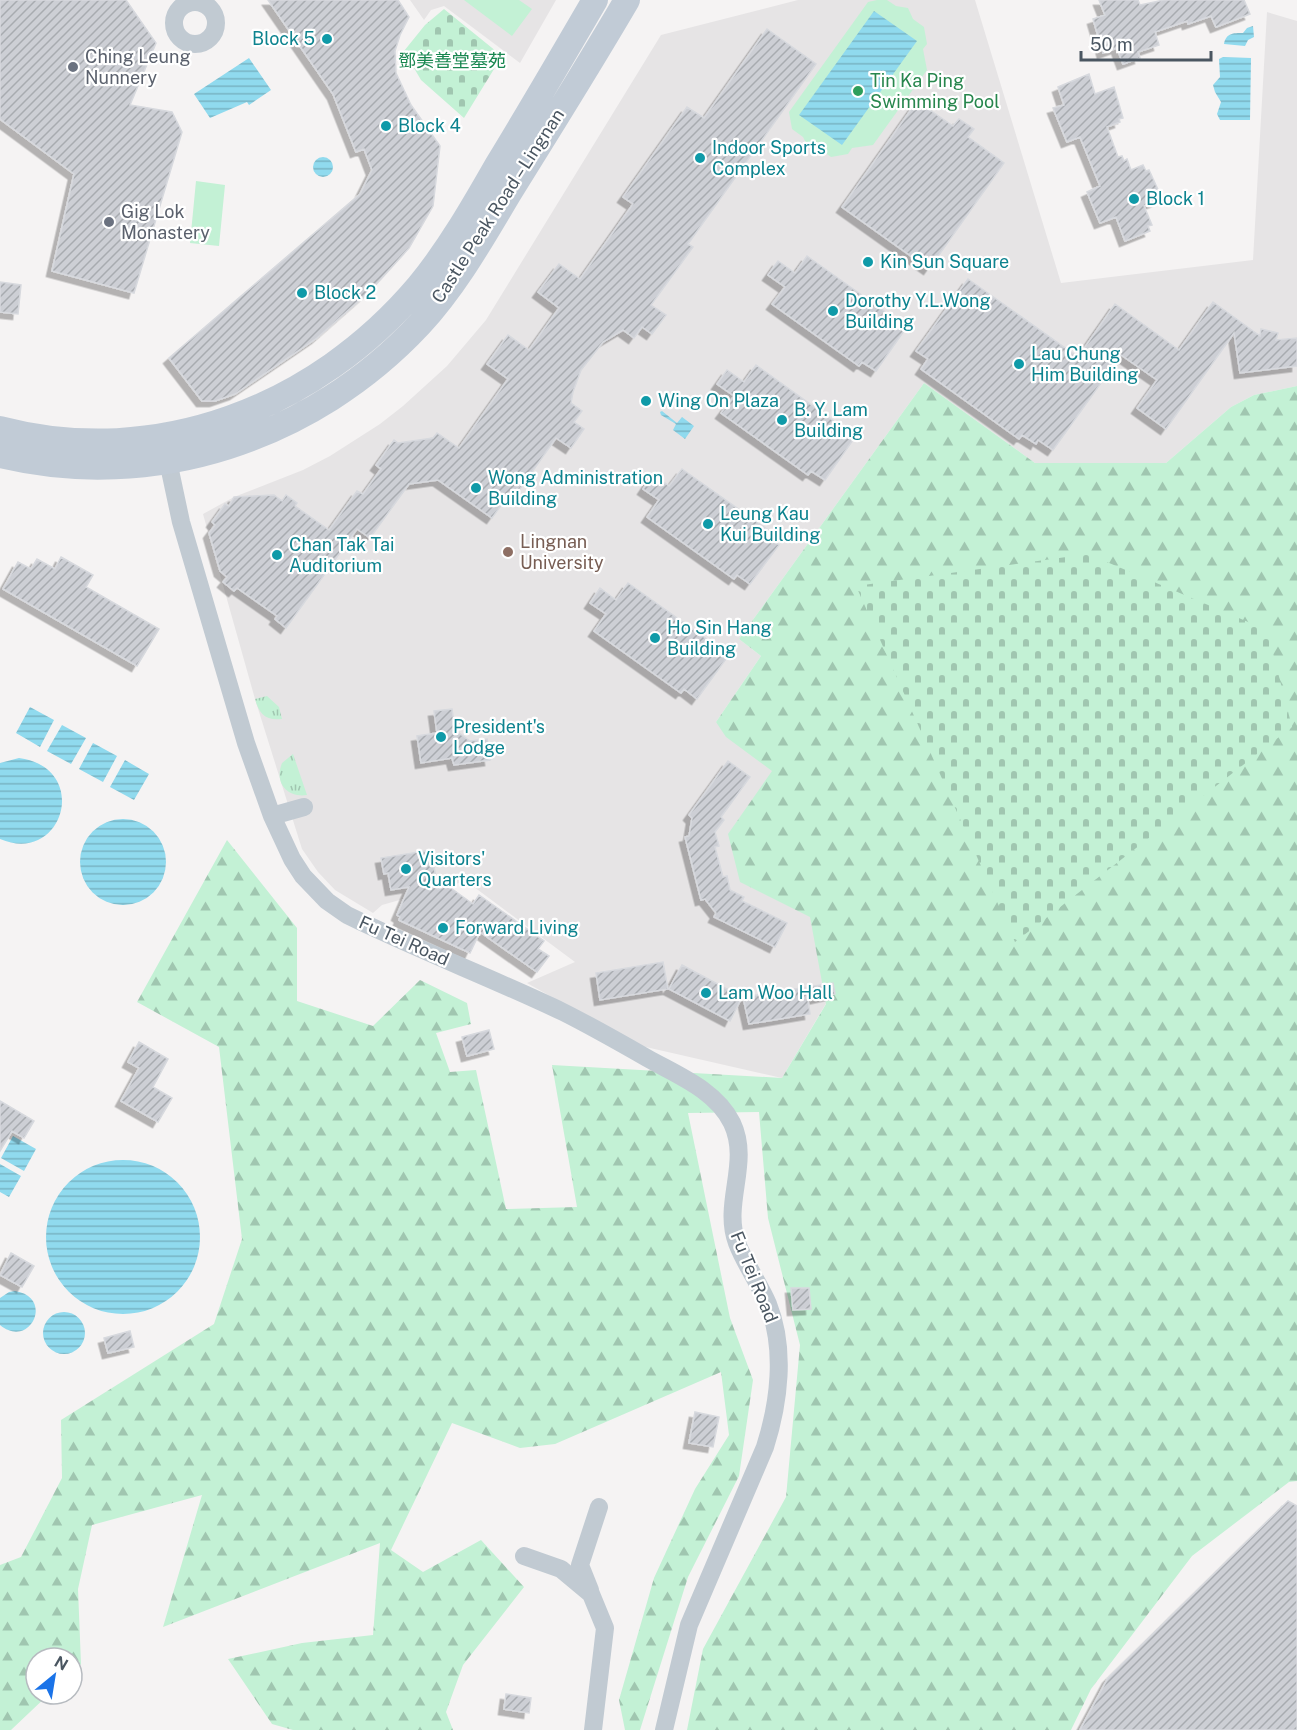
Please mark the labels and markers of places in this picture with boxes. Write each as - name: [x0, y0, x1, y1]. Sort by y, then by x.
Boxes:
- place label: Block 5: [252, 28, 315, 49]
- marker: Block 5: [320, 32, 334, 46]
- place label: Ching Leung Nunnery: [85, 46, 191, 88]
- marker: Ching Leung Nunnery: [66, 60, 80, 74]
- place label: Tin Ka Ping Swimming Pool: [870, 70, 1000, 112]
- marker: Tin Ka Ping Swimming Pool: [851, 84, 865, 98]
- place label: Block 4: [398, 115, 461, 136]
- marker: Block 4: [379, 119, 393, 133]
- place label: Indoor Sports Complex: [712, 137, 826, 179]
- marker: Indoor Sports Complex: [693, 151, 707, 165]
- place label: Block 1: [1146, 188, 1205, 209]
- marker: Block 1: [1127, 192, 1141, 206]
- place label: Gig Lok Monastery: [121, 201, 210, 243]
- marker: Gig Lok Monastery: [102, 215, 116, 229]
- place label: Kin Sun Square: [880, 251, 1009, 272]
- marker: Kin Sun Square: [861, 255, 875, 269]
- place label: Block 2: [314, 282, 376, 303]
- marker: Block 2: [295, 286, 309, 300]
- place label: Dorothy Y.L.Wong Building: [845, 290, 991, 332]
- marker: Dorothy Y.L.Wong Building: [826, 304, 840, 318]
- place label: Lau Chung Him Building: [1031, 343, 1139, 385]
- marker: Lau Chung Him Building: [1012, 357, 1026, 371]
- place label: Wing On Plaza: [658, 390, 779, 411]
- marker: Wing On Plaza: [639, 394, 653, 408]
- place label: B. Y. Lam Building: [794, 399, 868, 441]
- marker: B. Y. Lam Building: [775, 413, 789, 427]
- place label: Wong Administration Building: [488, 467, 663, 509]
- marker: Wong Administration Building: [469, 481, 483, 495]
- place label: Leung Kau Kui Building: [720, 503, 820, 545]
- marker: Leung Kau Kui Building: [701, 517, 715, 531]
- place label: Lingnan University: [520, 531, 604, 573]
- place label: Chan Tak Tai Auditorium: [289, 534, 395, 576]
- marker: Lingnan University: [501, 545, 515, 559]
- marker: Chan Tak Tai Auditorium: [270, 548, 284, 562]
- place label: Ho Sin Hang Building: [667, 617, 772, 659]
- marker: Ho Sin Hang Building: [648, 631, 662, 645]
- place label: President's Lodge: [453, 716, 545, 758]
- marker: President's Lodge: [434, 730, 448, 744]
- place label: Visitors' Quarters: [418, 848, 492, 890]
- marker: Visitors' Quarters: [399, 862, 413, 876]
- place label: Forward Living: [455, 917, 579, 938]
- marker: Forward Living: [436, 921, 450, 935]
- place label: Lam Woo Hall: [718, 982, 833, 1003]
- marker: Lam Woo Hall: [699, 986, 713, 1000]

